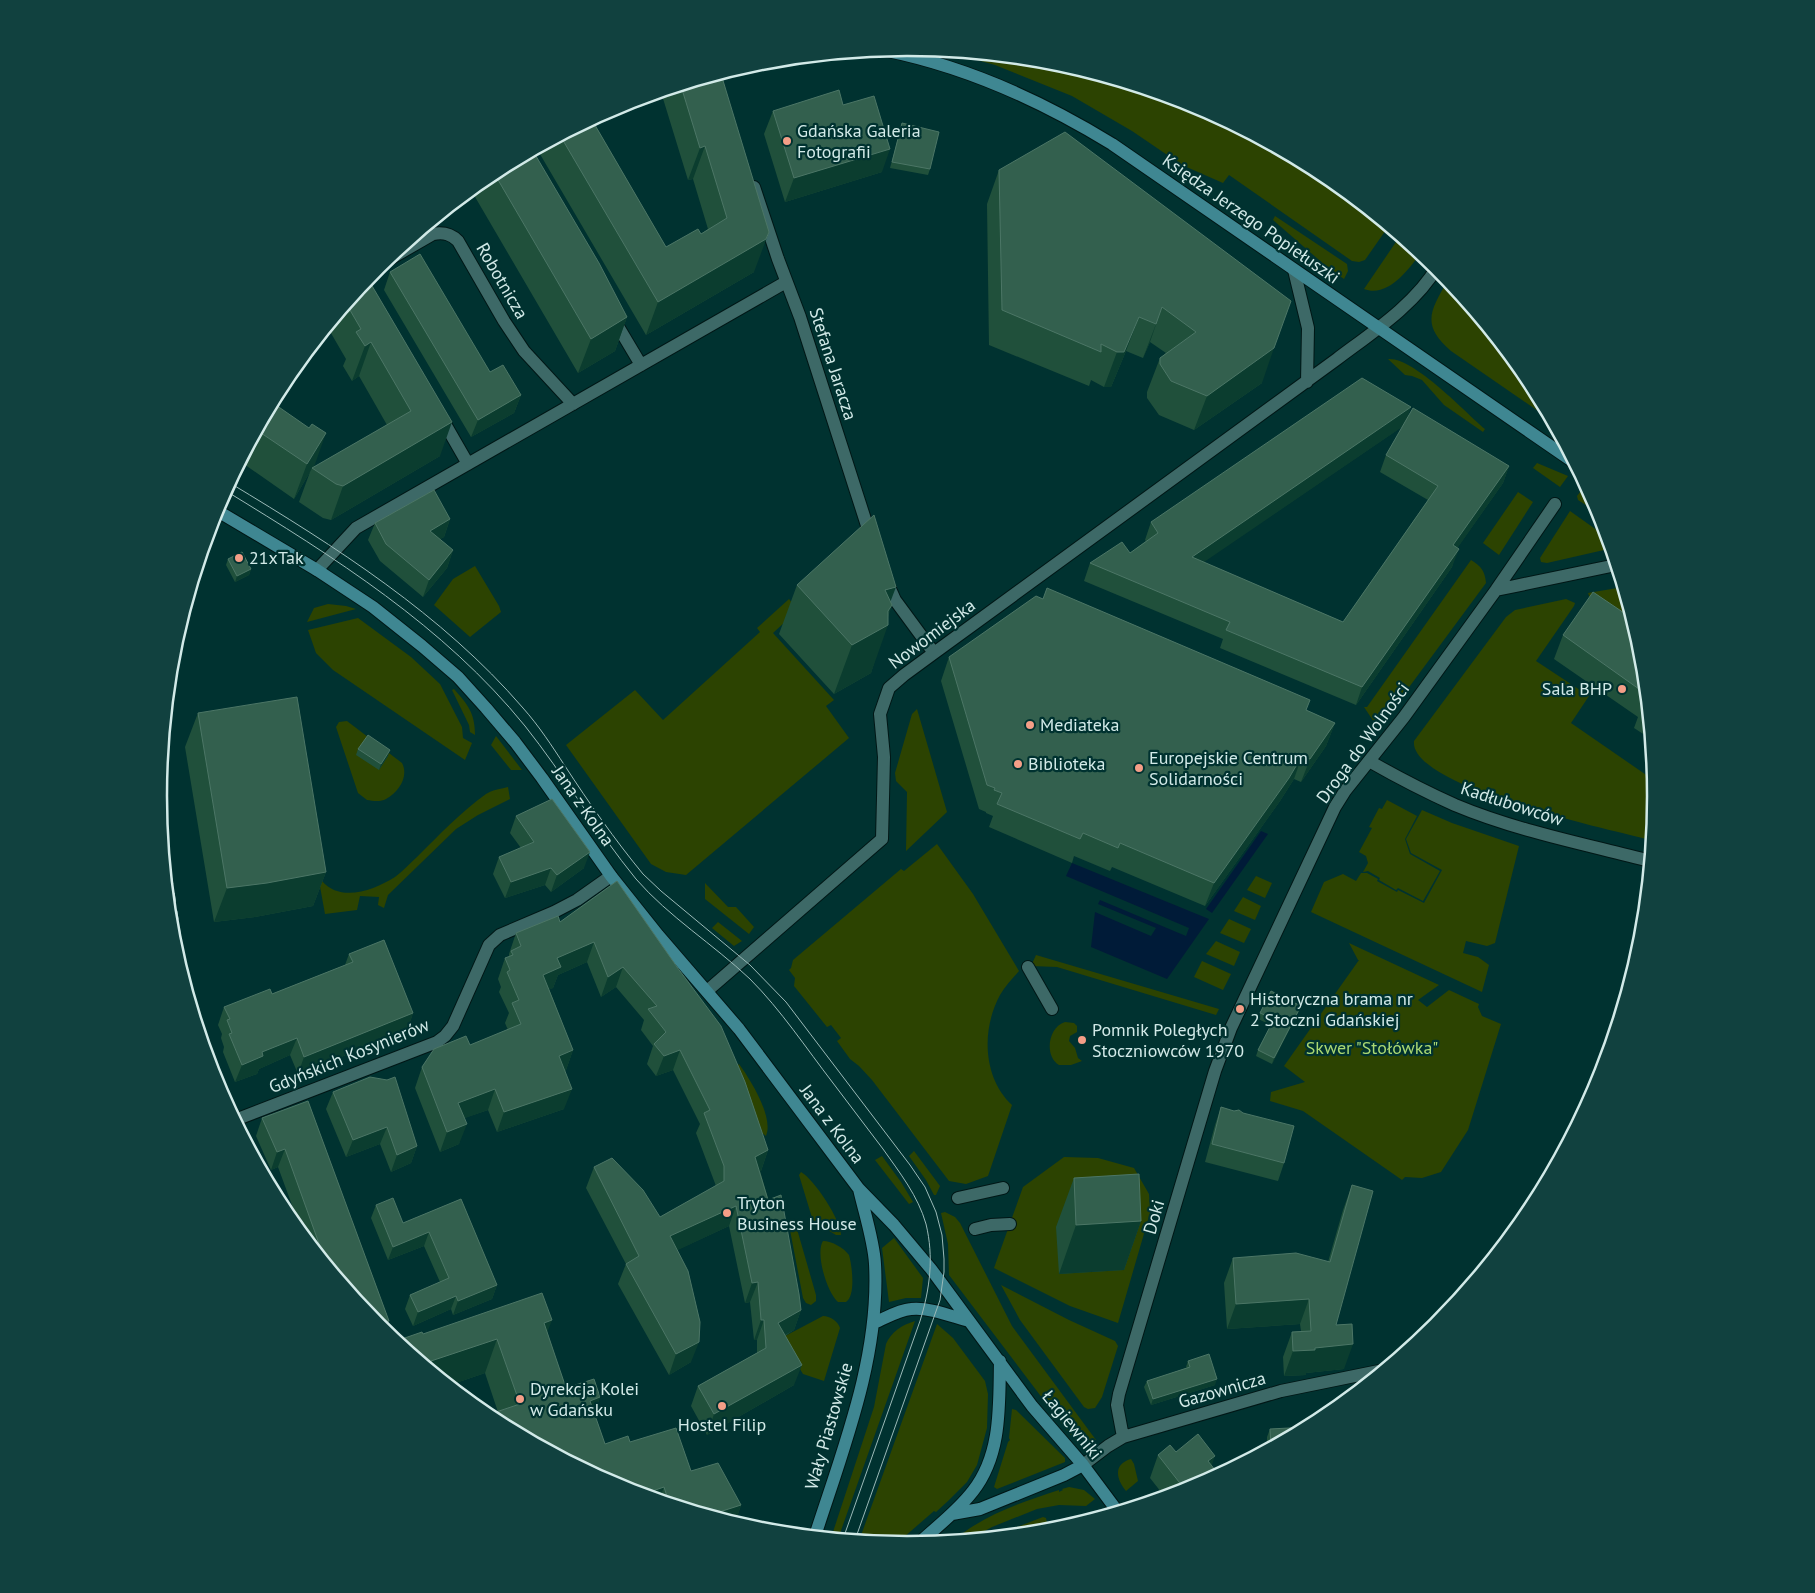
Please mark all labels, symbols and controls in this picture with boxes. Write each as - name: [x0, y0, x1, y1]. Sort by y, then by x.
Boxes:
- place label: Gdańska Galeria Fotografii: [797, 119, 921, 163]
- marker: Gdańska Galeria Fotografii: [781, 135, 793, 147]
- street label: Księdza Jerzego Popiełuszki: [1158, 148, 1345, 289]
- street label: Robotnicza: [471, 238, 534, 323]
- street label: Stefana Jaracza: [804, 305, 862, 423]
- place label: 21xTak: [249, 546, 304, 569]
- marker: 21xTak: [233, 552, 245, 564]
- street label: Nowomiejska: [884, 593, 980, 674]
- place label: Sala BHP: [1542, 677, 1612, 700]
- street label: Droga do Wolności: [1311, 678, 1414, 808]
- marker: Sala BHP: [1616, 683, 1628, 695]
- place label: Mediateka: [1040, 713, 1119, 736]
- marker: Mediateka: [1024, 719, 1036, 731]
- place label: Europejskie Centrum Solidarności: [1149, 746, 1308, 790]
- place label: Biblioteka: [1028, 752, 1105, 775]
- marker: Biblioteka: [1012, 758, 1024, 770]
- street label: Jana z Kolna: [547, 760, 620, 851]
- marker: Europejskie Centrum Solidarności: [1133, 762, 1145, 774]
- street label: Kadłubowców: [1458, 776, 1567, 831]
- place label: Historyczna brama nr 2 Stoczni Gdańskiej: [1250, 987, 1413, 1031]
- marker: Historyczna brama nr 2 Stoczni Gdańskiej: [1234, 1003, 1246, 1015]
- street label: Gdyńskich Kosynierów: [265, 1013, 433, 1098]
- place label: Pomnik Poległych Stoczniowców 1970: [1092, 1018, 1244, 1062]
- marker: Pomnik Poległych Stoczniowców 1970: [1076, 1034, 1088, 1046]
- park label: Skwer "Stołówka": [1306, 1036, 1438, 1059]
- street label: Jana z Kolna: [795, 1079, 870, 1168]
- place label: Tryton Business House: [737, 1191, 857, 1235]
- street label: Doki: [1138, 1197, 1169, 1237]
- marker: Tryton Business House: [721, 1207, 733, 1219]
- street label: Wały Piastowskie: [799, 1360, 858, 1492]
- street label: Gazownicza: [1176, 1366, 1268, 1413]
- place label: Dyrekcja Kolei w Gdańsku: [530, 1377, 639, 1421]
- street label: Łagiewniki: [1037, 1385, 1107, 1464]
- marker: Dyrekcja Kolei w Gdańsku: [514, 1393, 526, 1405]
- marker: Hostel Filip: [716, 1400, 728, 1412]
- place label: Hostel Filip: [678, 1413, 766, 1436]

